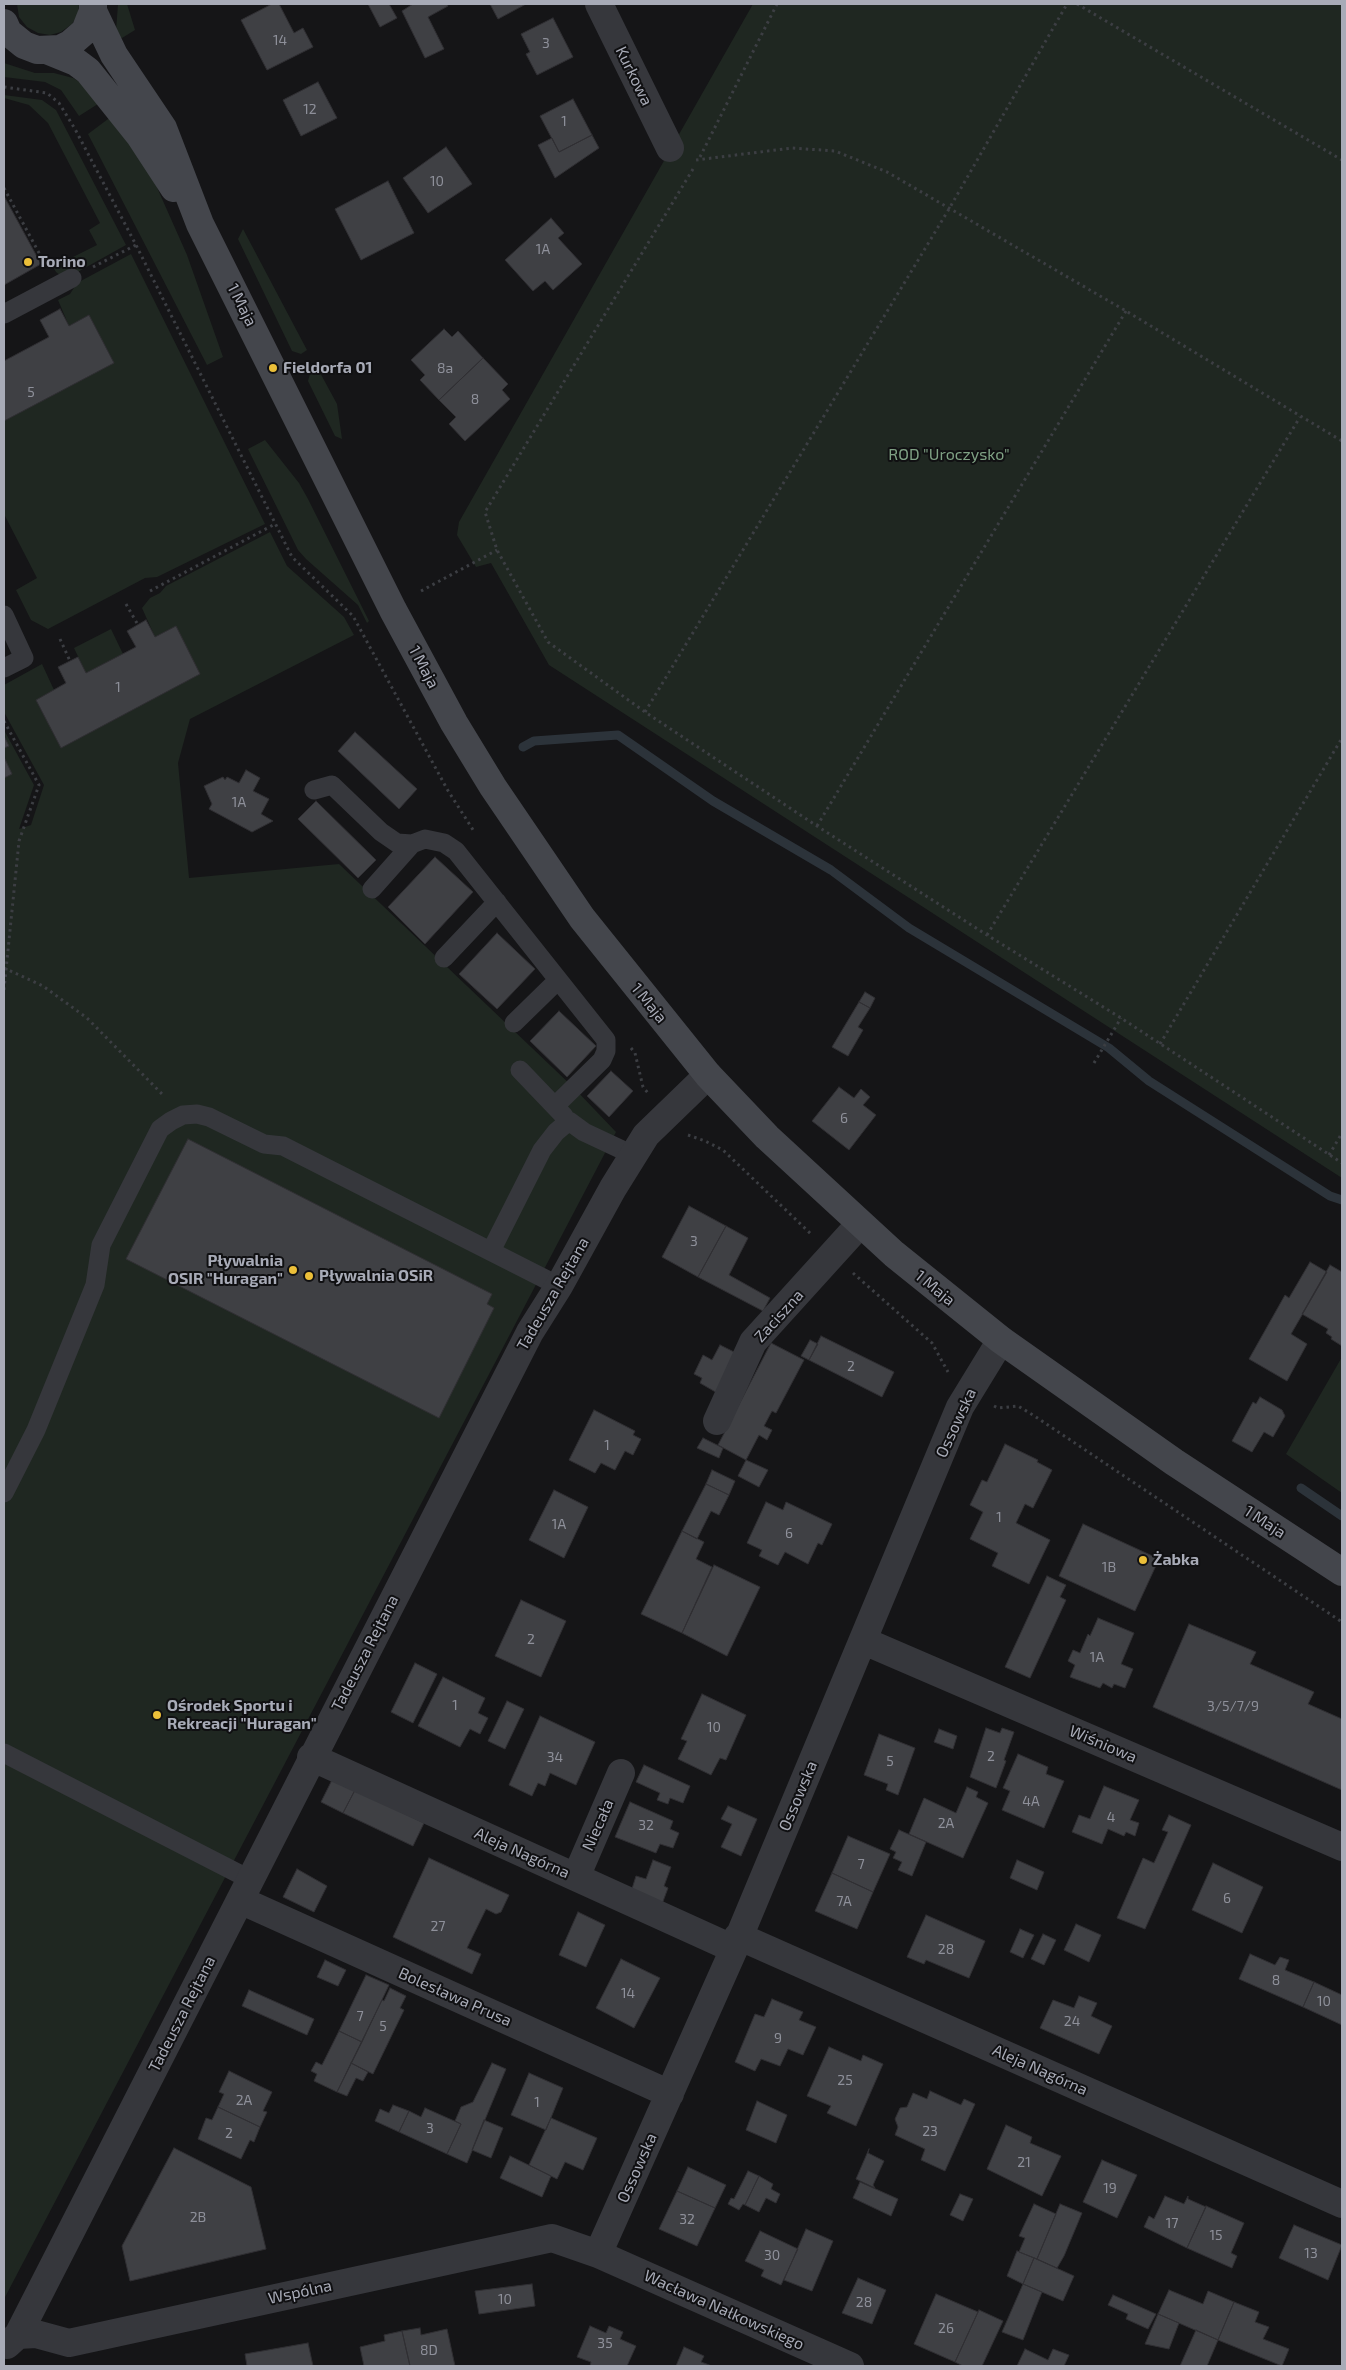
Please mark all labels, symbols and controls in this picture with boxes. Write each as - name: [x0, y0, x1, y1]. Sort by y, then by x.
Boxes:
- house number: 14: [273, 32, 287, 48]
- house number: 3: [542, 35, 550, 51]
- street label: Kurkowa: [611, 43, 657, 109]
- house number: 12: [303, 101, 317, 117]
- house number: 1: [561, 113, 567, 129]
- house number: 10: [430, 173, 444, 189]
- house number: 1A: [536, 241, 550, 257]
- place label: Torino: [38, 252, 86, 272]
- marker: Torino: [22, 256, 34, 268]
- street label: 1 Maja: [223, 280, 261, 330]
- place label: Fieldorfa 01: [283, 358, 372, 378]
- house number: 8a: [437, 360, 453, 376]
- marker: Fieldorfa 01: [267, 362, 279, 374]
- house number: 5: [27, 384, 35, 400]
- house number: 8: [471, 391, 479, 407]
- park label: ROD "Uroczysko": [888, 445, 1010, 465]
- street label: 1 Maja: [405, 642, 443, 692]
- house number: 1: [115, 679, 121, 695]
- house number: 1A: [232, 794, 246, 810]
- street label: 1 Maja: [627, 979, 671, 1027]
- house number: 6: [840, 1110, 848, 1126]
- house number: 3: [690, 1233, 698, 1249]
- street label: Tadeusza Rejtana: [513, 1234, 593, 1354]
- place label: Pływalnia OSIR "Huragan": [168, 1251, 283, 1289]
- marker: Pływalnia OSIR "Huragan": [287, 1264, 299, 1276]
- place label: Pływalnia OSiR: [319, 1266, 433, 1286]
- street label: 1 Maja: [911, 1266, 959, 1310]
- marker: Pływalnia OSiR: [303, 1270, 315, 1282]
- street label: Zaciszna: [750, 1286, 808, 1346]
- house number: 2: [847, 1358, 855, 1374]
- street label: Ossowska: [932, 1385, 980, 1461]
- house number: 1: [604, 1437, 610, 1453]
- street label: 1 Maja: [1241, 1502, 1289, 1542]
- house number: 1: [996, 1509, 1002, 1525]
- house number: 1A: [552, 1516, 566, 1532]
- house number: 6: [785, 1525, 793, 1541]
- place label: Żabka: [1153, 1550, 1199, 1570]
- marker: Żabka: [1137, 1554, 1149, 1566]
- house number: 1B: [1102, 1559, 1116, 1575]
- street label: Tadeusza Rejtana: [328, 1592, 402, 1714]
- house number: 2: [527, 1631, 535, 1647]
- house number: 1A: [1090, 1649, 1104, 1665]
- place label: Ośrodek Sportu i Rekreacji "Huragan": [167, 1696, 317, 1734]
- house number: 1: [452, 1697, 458, 1713]
- house number: 3/5/7/9: [1207, 1698, 1259, 1714]
- marker: Ośrodek Sportu i Rekreacji "Huragan": [151, 1709, 163, 1721]
- house number: 10: [707, 1719, 721, 1735]
- street label: Wiśniowa: [1066, 1721, 1140, 1767]
- house number: 2: [987, 1748, 995, 1764]
- house number: 34: [547, 1749, 563, 1765]
- house number: 5: [886, 1753, 894, 1769]
- street label: Ossowska: [775, 1758, 821, 1834]
- house number: 4A: [1022, 1793, 1040, 1809]
- street label: Niecała: [578, 1796, 618, 1854]
- house number: 4: [1107, 1809, 1115, 1825]
- house number: 2A: [938, 1815, 954, 1831]
- house number: 32: [638, 1817, 654, 1833]
- street label: Aleja Nagórna: [471, 1823, 573, 1883]
- house number: 7: [857, 1856, 865, 1872]
- house number: 6: [1223, 1890, 1231, 1906]
- house number: 7A: [836, 1893, 852, 1909]
- house number: 27: [430, 1918, 446, 1934]
- house number: 28: [938, 1941, 954, 1957]
- street label: Tadeusza Rejtana: [145, 1953, 219, 2075]
- street label: Bolesława Prusa: [395, 1963, 515, 2031]
- house number: 8: [1272, 1972, 1280, 1988]
- house number: 14: [621, 1985, 635, 2001]
- house number: 10: [1317, 1993, 1331, 2009]
- house number: 7: [356, 2008, 364, 2024]
- house number: 24: [1064, 2013, 1080, 2029]
- house number: 5: [379, 2018, 387, 2034]
- house number: 9: [774, 2030, 782, 2046]
- street label: Aleja Nagórna: [989, 2040, 1091, 2100]
- house number: 25: [837, 2072, 853, 2088]
- house number: 2A: [236, 2092, 252, 2108]
- house number: 1: [534, 2094, 540, 2110]
- house number: 3: [426, 2120, 434, 2136]
- house number: 23: [922, 2123, 938, 2139]
- house number: 2: [225, 2125, 233, 2141]
- street label: Ossowska: [613, 2130, 661, 2206]
- house number: 21: [1017, 2154, 1031, 2170]
- house number: 19: [1103, 2180, 1117, 2196]
- house number: 2B: [190, 2209, 206, 2225]
- house number: 32: [679, 2211, 695, 2227]
- house number: 17: [1166, 2215, 1178, 2231]
- house number: 15: [1209, 2227, 1223, 2243]
- house number: 13: [1304, 2245, 1318, 2261]
- house number: 30: [764, 2247, 780, 2263]
- street label: Wacława Nałkowskiego: [641, 2266, 807, 2354]
- street label: Wspólna: [267, 2276, 333, 2308]
- house number: 10: [498, 2291, 512, 2307]
- house number: 28: [856, 2294, 872, 2310]
- house number: 26: [938, 2320, 954, 2336]
- house number: 35: [597, 2335, 613, 2351]
- house number: 8D: [420, 2342, 438, 2358]

